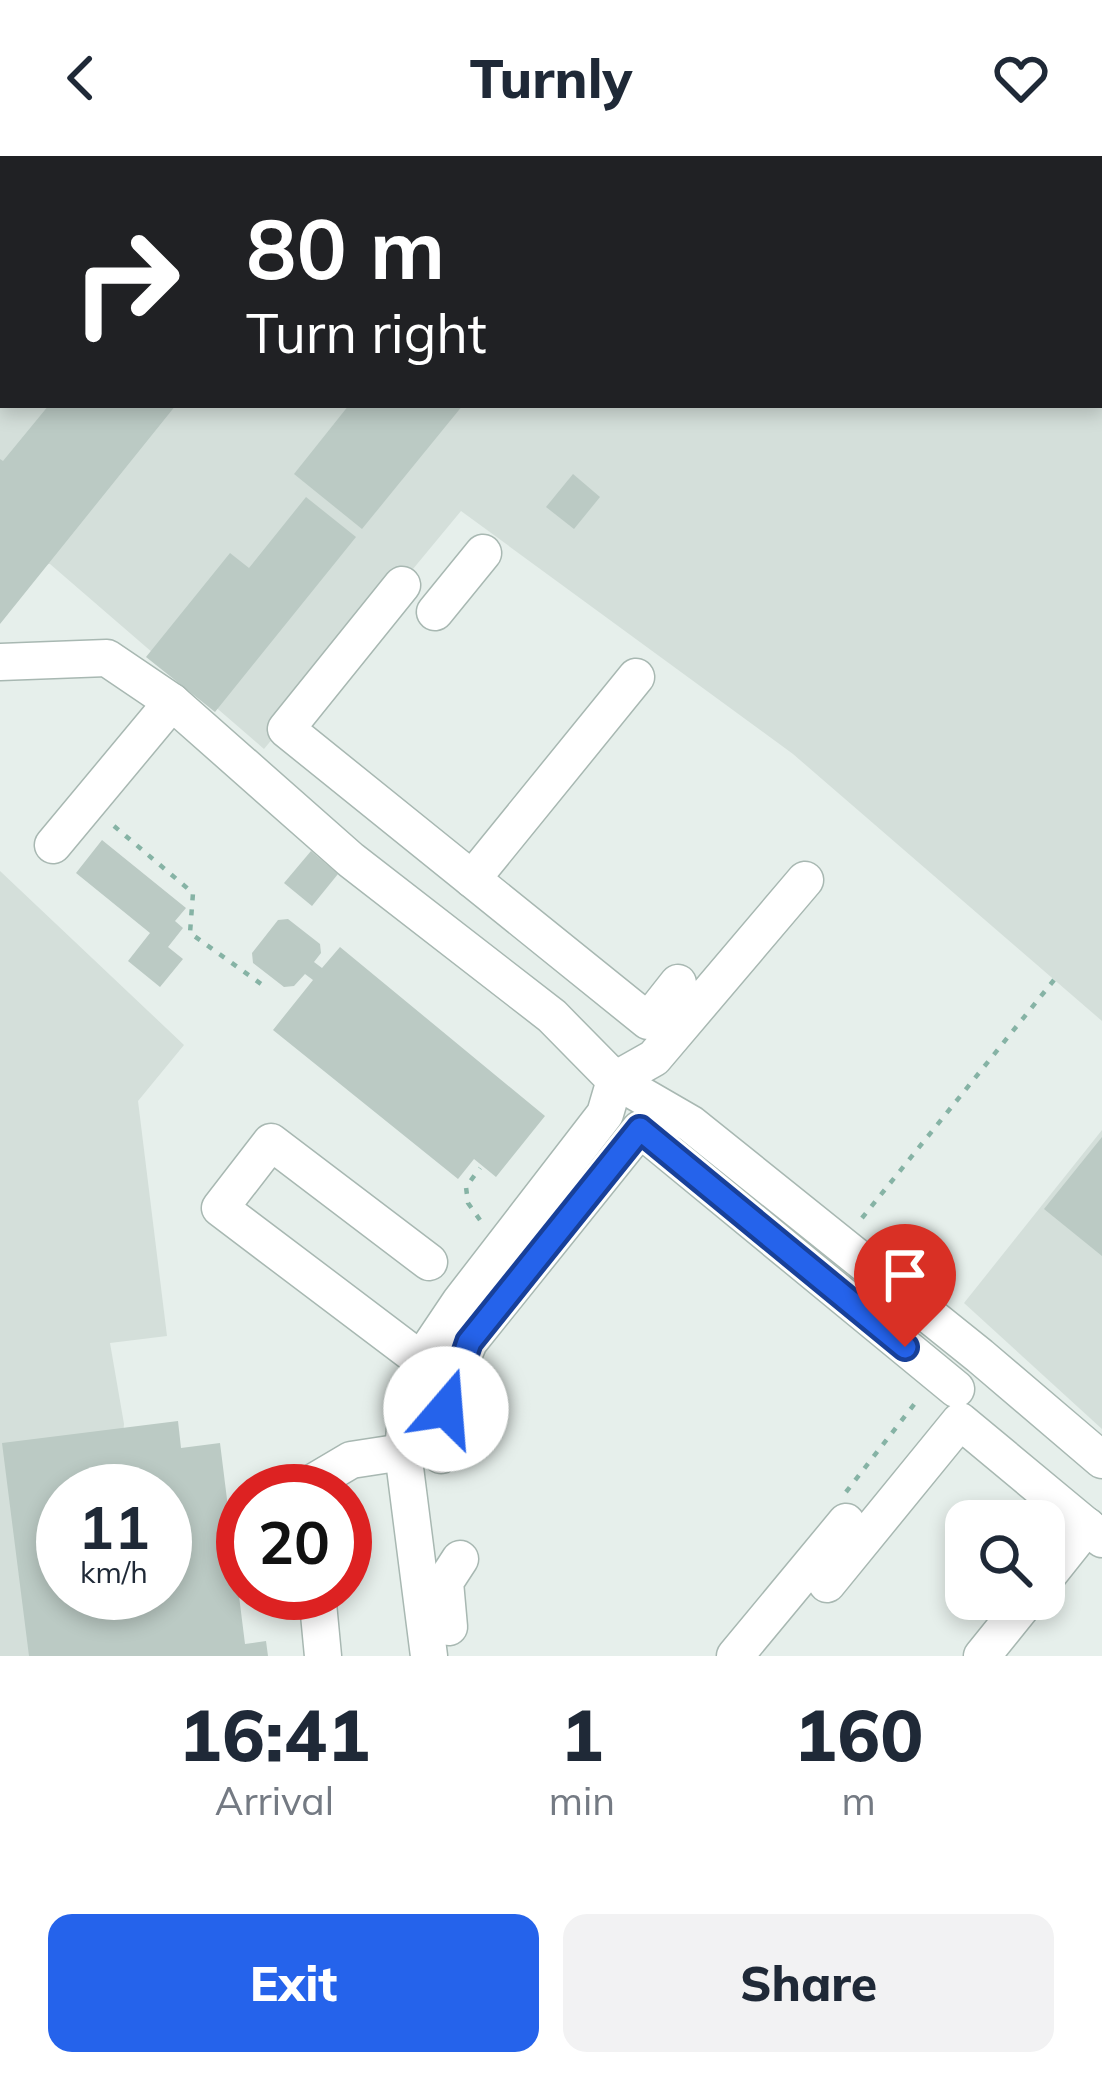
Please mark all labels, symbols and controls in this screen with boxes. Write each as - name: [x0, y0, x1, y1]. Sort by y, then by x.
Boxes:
- text: Turnly: [470, 44, 632, 112]
- icon: back: [48, 45, 114, 111]
- icon: heart: [988, 45, 1054, 111]
- text: 80 m: [246, 195, 445, 300]
- icon: right: [48, 204, 204, 360]
- text: Turn right: [246, 299, 487, 367]
- pin: [854, 1224, 956, 1347]
- icon: arrive: [872, 1242, 938, 1308]
- position arrow: [383, 1346, 509, 1472]
- speed limit sign: 20: [216, 1464, 372, 1620]
- text: 11: [78, 1489, 150, 1564]
- map controls: [945, 1500, 1065, 1620]
- button: search: [945, 1500, 1065, 1620]
- text: km/h: [80, 1553, 148, 1591]
- text: 16:41: [179, 1689, 370, 1779]
- text: 1: [560, 1689, 604, 1779]
- text: 160: [794, 1689, 923, 1779]
- text: Arrival: [215, 1776, 334, 1825]
- text: min: [549, 1776, 615, 1825]
- text: m: [841, 1776, 876, 1825]
- button: Exit: [48, 1914, 539, 2052]
- button: Share: [563, 1914, 1054, 2052]

